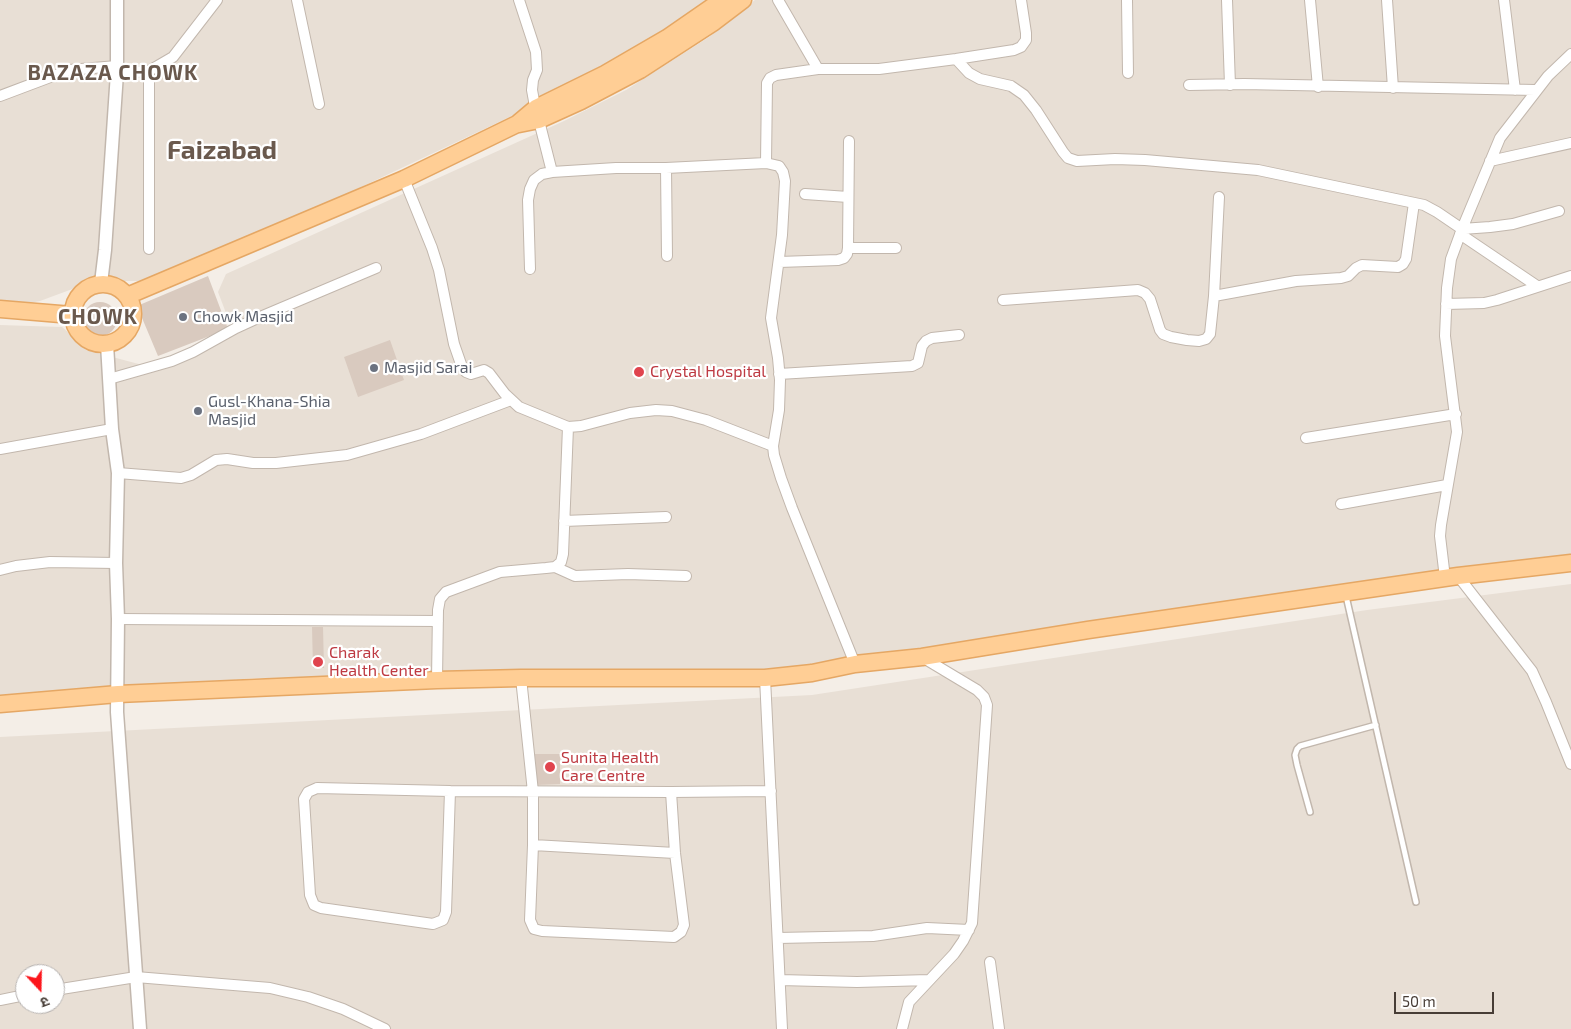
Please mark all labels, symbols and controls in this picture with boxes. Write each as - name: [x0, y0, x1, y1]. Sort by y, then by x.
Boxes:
- district label: BAZAZA CHOWK: [26, 60, 200, 86]
- district label: Faizabad: [167, 134, 277, 166]
- district label: CHOWK: [57, 304, 139, 330]
- place label: Chowk Masjid: [193, 307, 293, 327]
- marker: Chowk Masjid: [177, 311, 189, 323]
- place label: Masjid Sarai: [384, 358, 473, 378]
- marker: Masjid Sarai: [368, 362, 380, 374]
- place label: Crystal Hospital: [650, 362, 766, 382]
- marker: Crystal Hospital: [632, 365, 646, 379]
- place label: Gusl-Khana-Shia Masjid: [208, 392, 331, 430]
- marker: Gusl-Khana-Shia Masjid: [192, 405, 204, 417]
- place label: Charak Health Center: [329, 643, 429, 681]
- marker: Charak Health Center: [311, 655, 325, 669]
- place label: Sunita Health Care Centre: [561, 748, 659, 786]
- marker: Sunita Health Care Centre: [543, 760, 557, 774]
- north arrow: [15, 964, 65, 1014]
- scale bar: [1396, 982, 1496, 1014]
- text: 50 m: [1402, 992, 1436, 1010]
- text: उ: [38, 993, 52, 1012]

